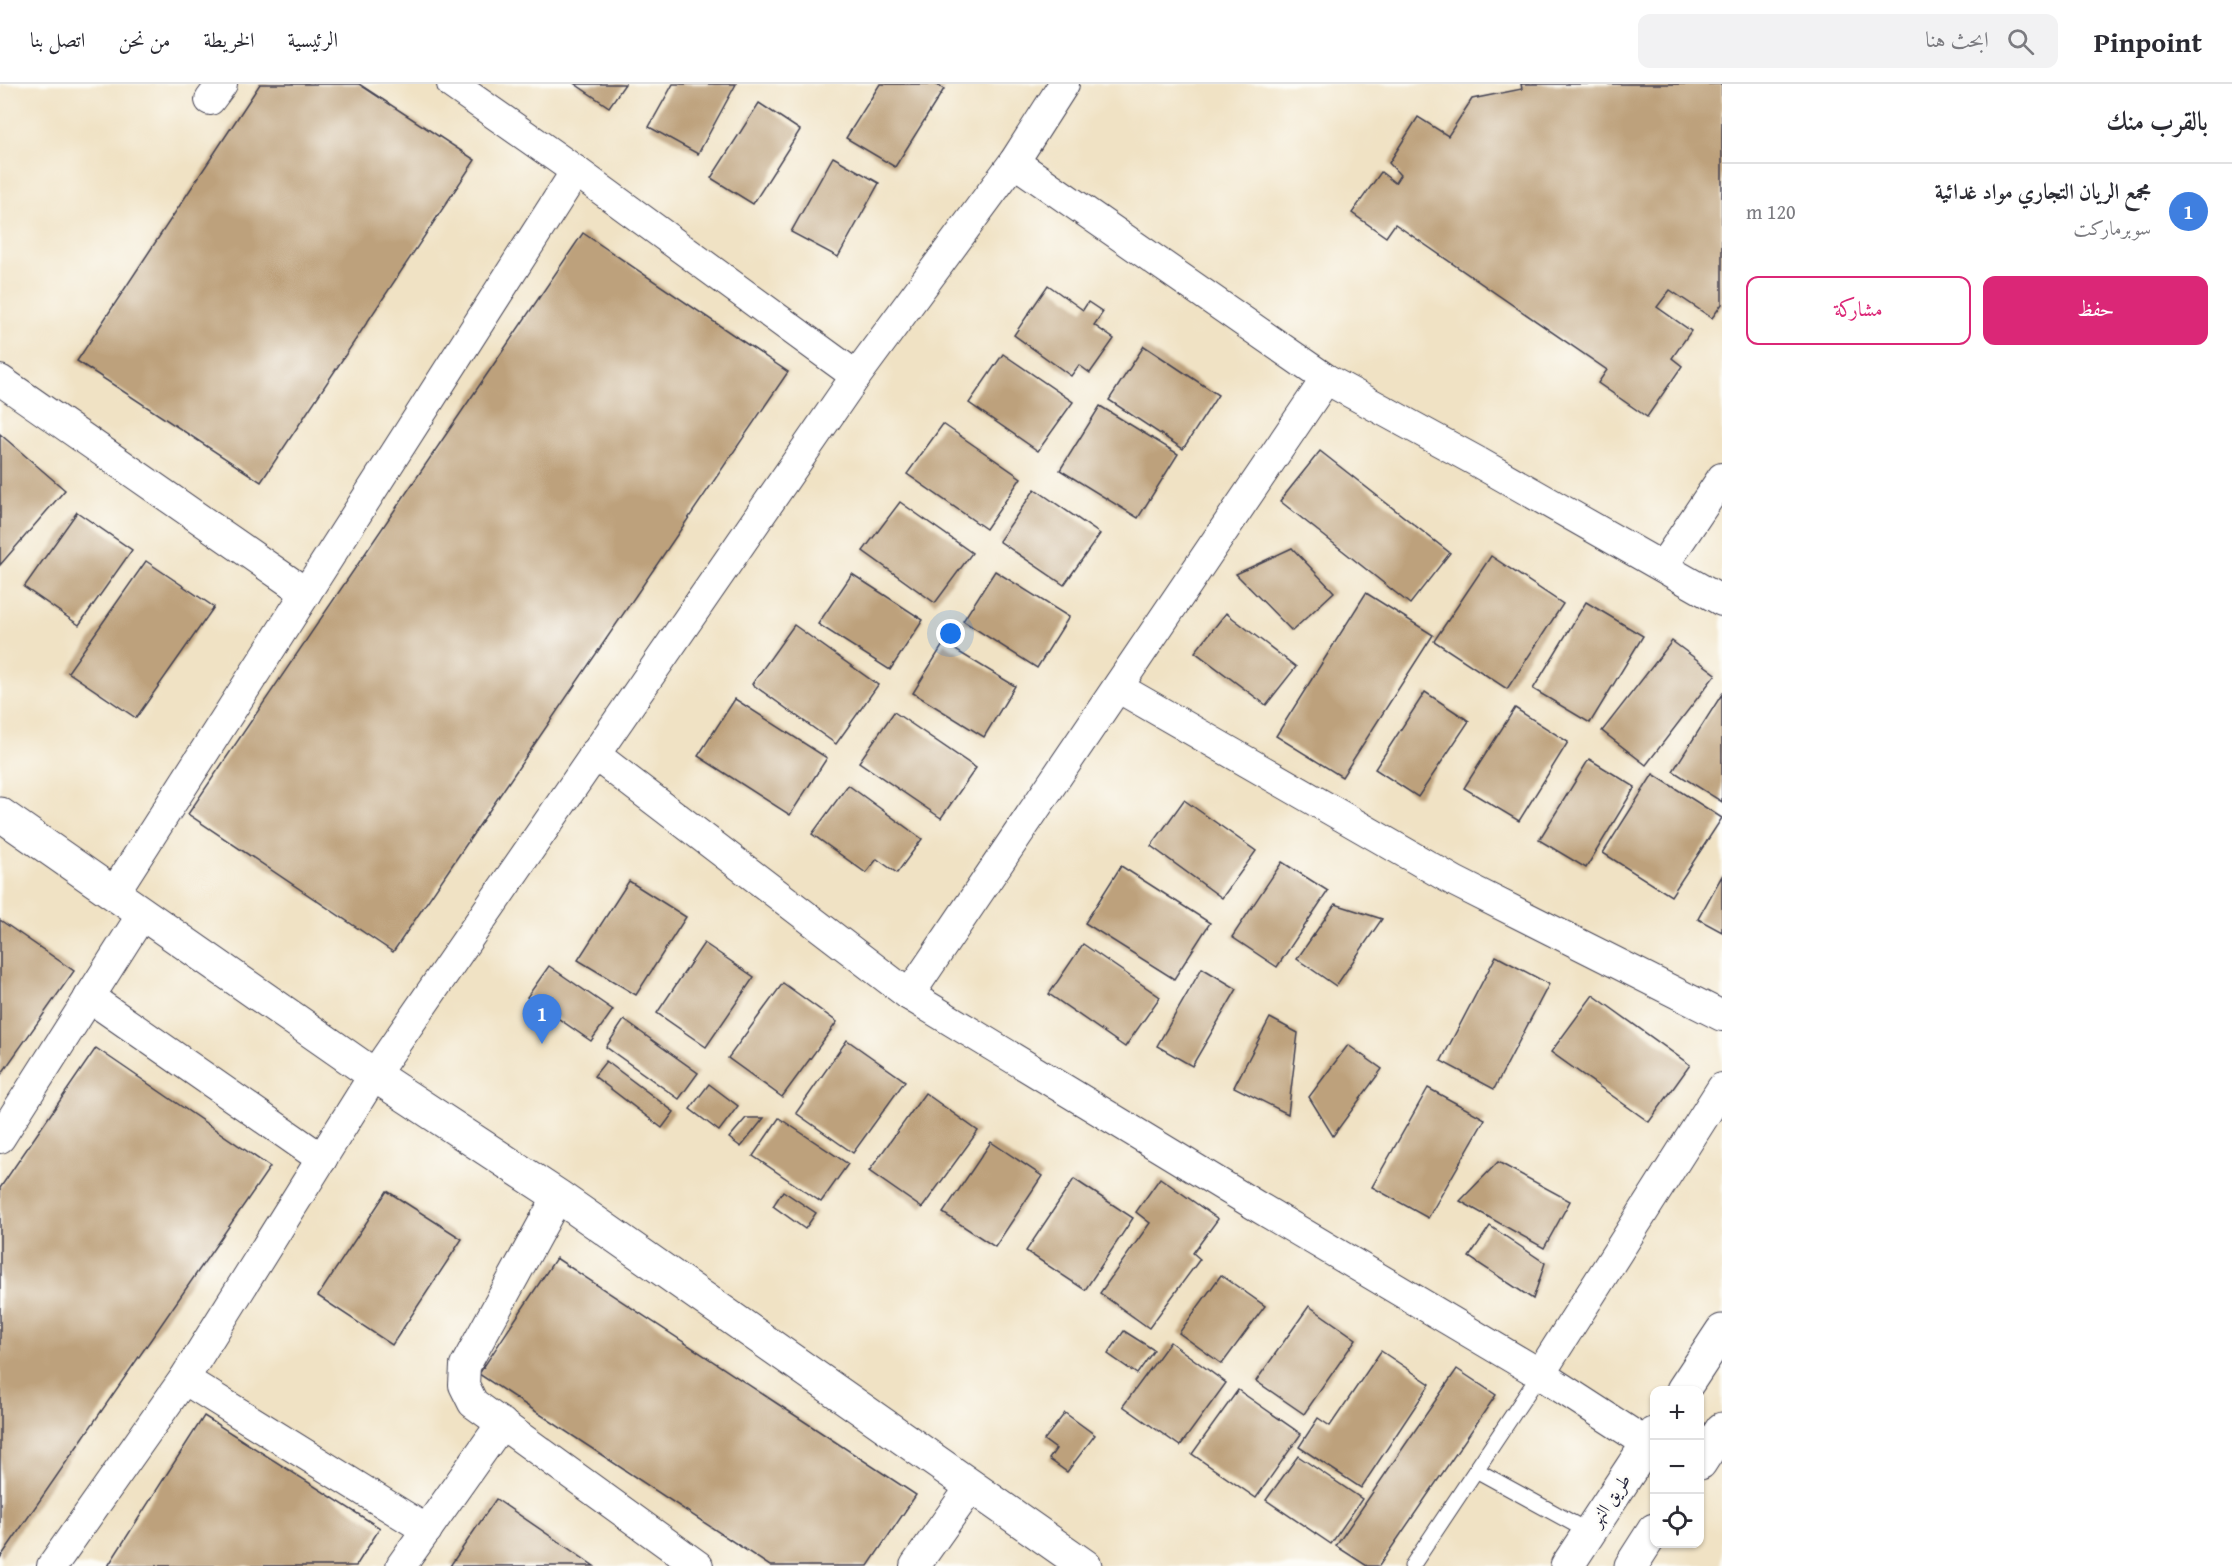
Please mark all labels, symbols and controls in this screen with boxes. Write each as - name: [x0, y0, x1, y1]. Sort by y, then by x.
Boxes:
- search box: [1638, 14, 2058, 68]
- text: Pinpoint: [2094, 21, 2202, 62]
- text: ابحث هنا: [1925, 23, 1989, 55]
- text: اتصل بنا: [30, 24, 85, 55]
- text: من نحن: [118, 24, 171, 55]
- text: الخريطة: [204, 24, 255, 55]
- text: الرئيسية: [288, 24, 338, 55]
- icon: search: [2004, 25, 2037, 58]
- text: بالقرب منك: [2106, 101, 2208, 140]
- text: مجمع الريان التجاري مواد غدائية: [1935, 175, 2151, 207]
- text: 120 m: [1746, 197, 1796, 226]
- text: 1: [2183, 197, 2194, 226]
- text: سوبرماركت: [2073, 213, 2151, 242]
- button: مشاركة: [1746, 276, 1971, 345]
- button: حفظ: [1983, 276, 2208, 345]
- your location: [936, 619, 965, 648]
- pin: 1: [522, 994, 562, 1044]
- map controls: [1650, 1386, 1704, 1548]
- button: +: [1650, 1386, 1704, 1440]
- button: −: [1650, 1440, 1704, 1494]
- street label: طريق النهر: [1581, 1468, 1637, 1533]
- button: locate: [1650, 1494, 1704, 1548]

